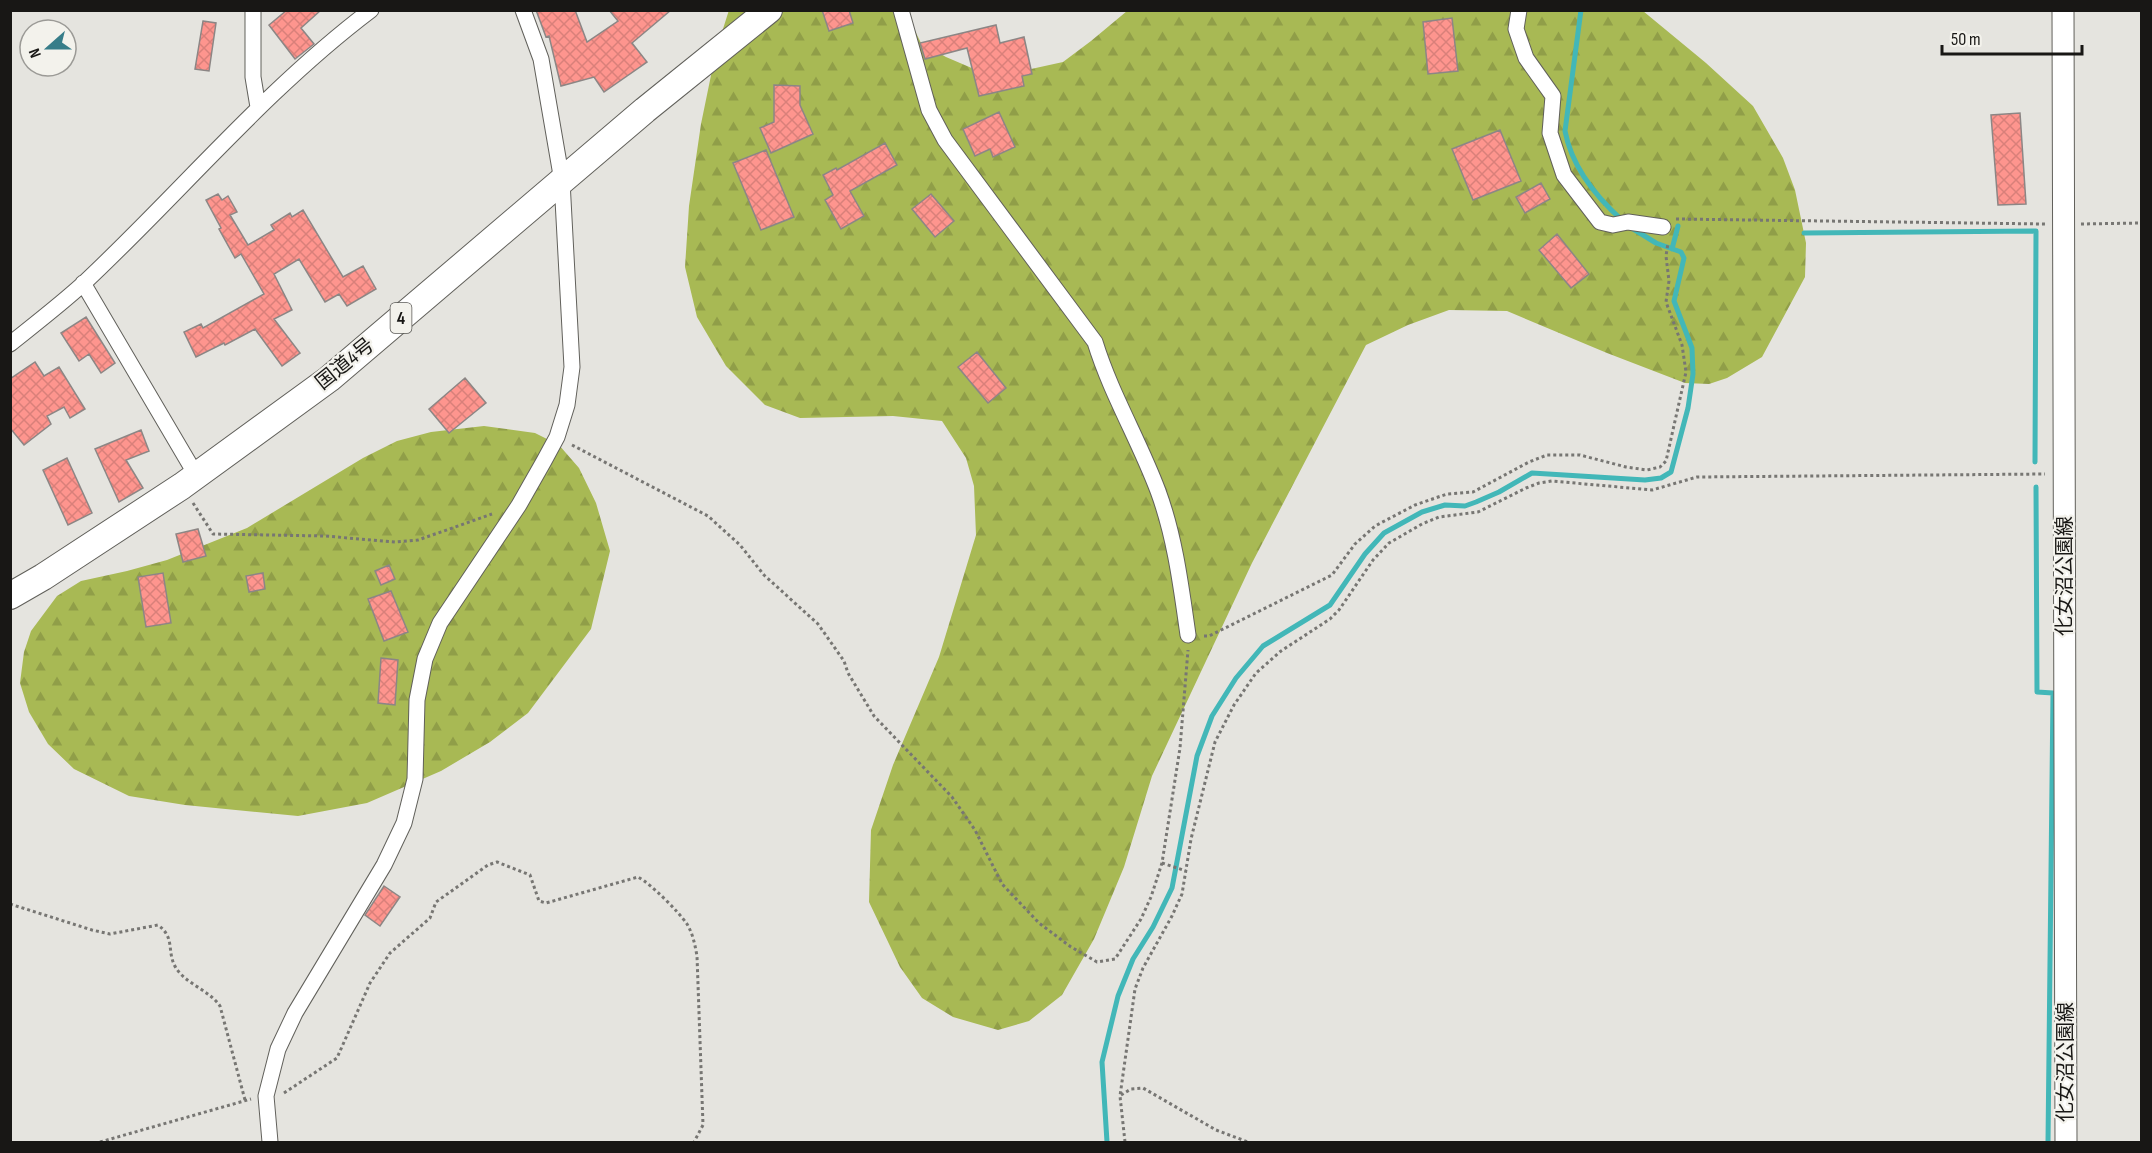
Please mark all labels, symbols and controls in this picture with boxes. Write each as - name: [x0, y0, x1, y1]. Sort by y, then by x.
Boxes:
- north arrow: [18, 18, 78, 78]
- scale bar: [1942, 18, 2082, 56]
- text: 50 m: [1951, 29, 1981, 50]
- text: N: [25, 45, 46, 60]
- road number: 4: [390, 303, 412, 333]
- street label: 国道4号: [311, 333, 379, 395]
- street label: 化女沼公園線: [2053, 516, 2077, 636]
- street label: 化女沼公園線: [2054, 1002, 2078, 1122]

